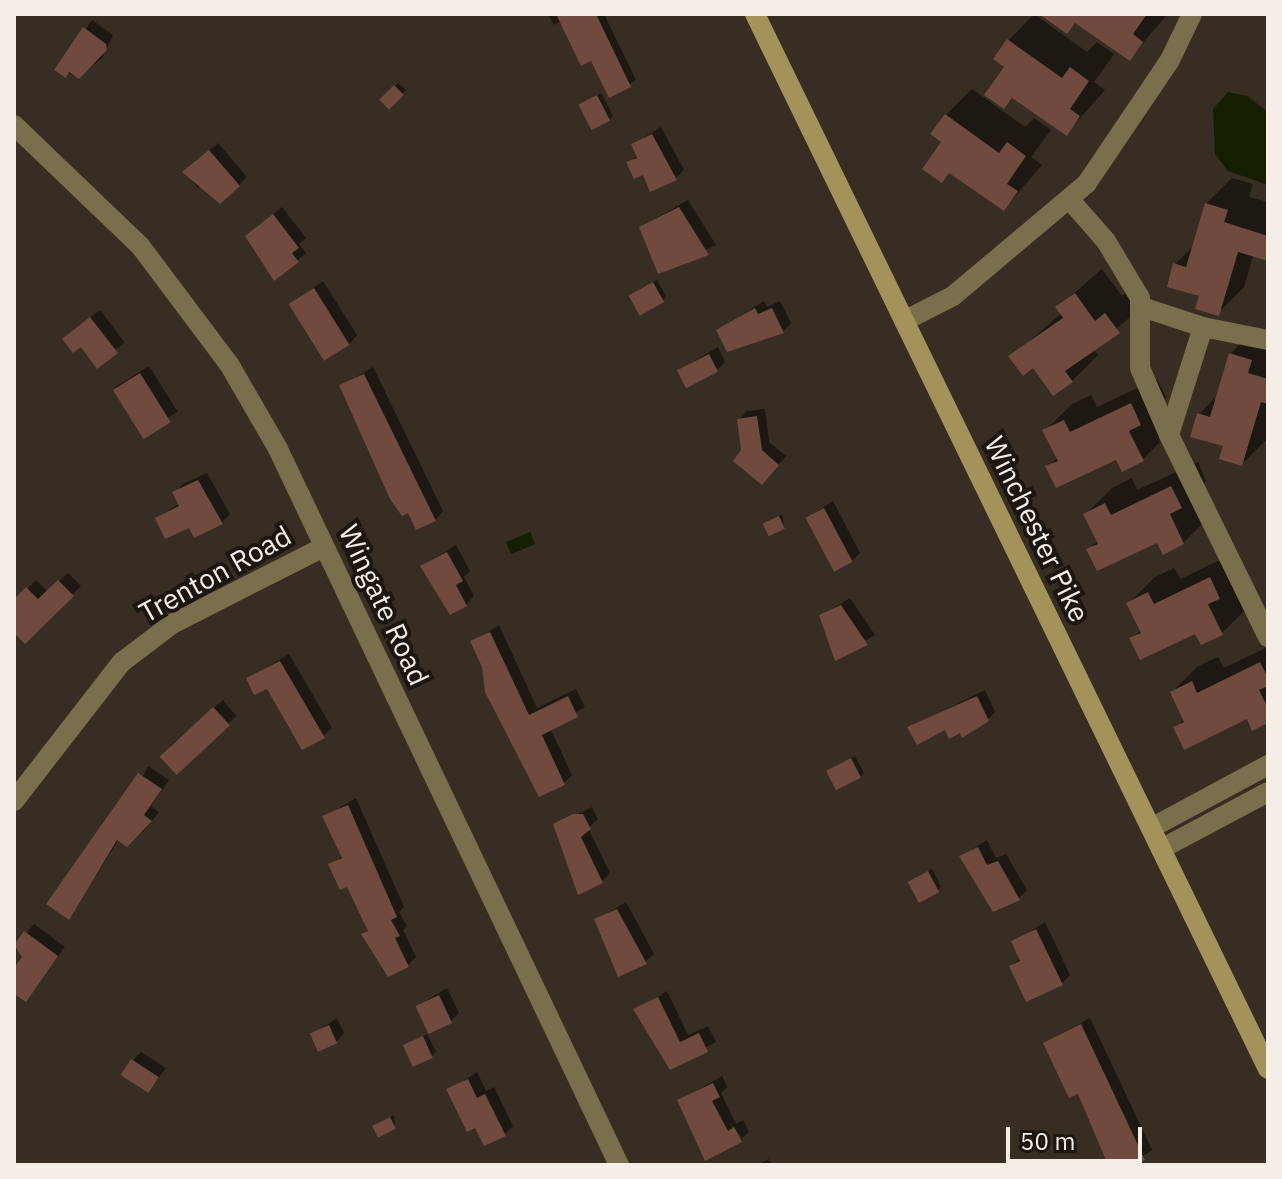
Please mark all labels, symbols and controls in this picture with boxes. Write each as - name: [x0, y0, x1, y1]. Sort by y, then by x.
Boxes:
- street label: Winchester Pike: [978, 431, 1096, 627]
- street label: Trenton Road: [133, 518, 297, 630]
- street label: Wingate Road: [332, 519, 436, 691]
- scale bar: [1010, 1111, 1146, 1161]
- text: 50 m: [1020, 1125, 1075, 1157]

